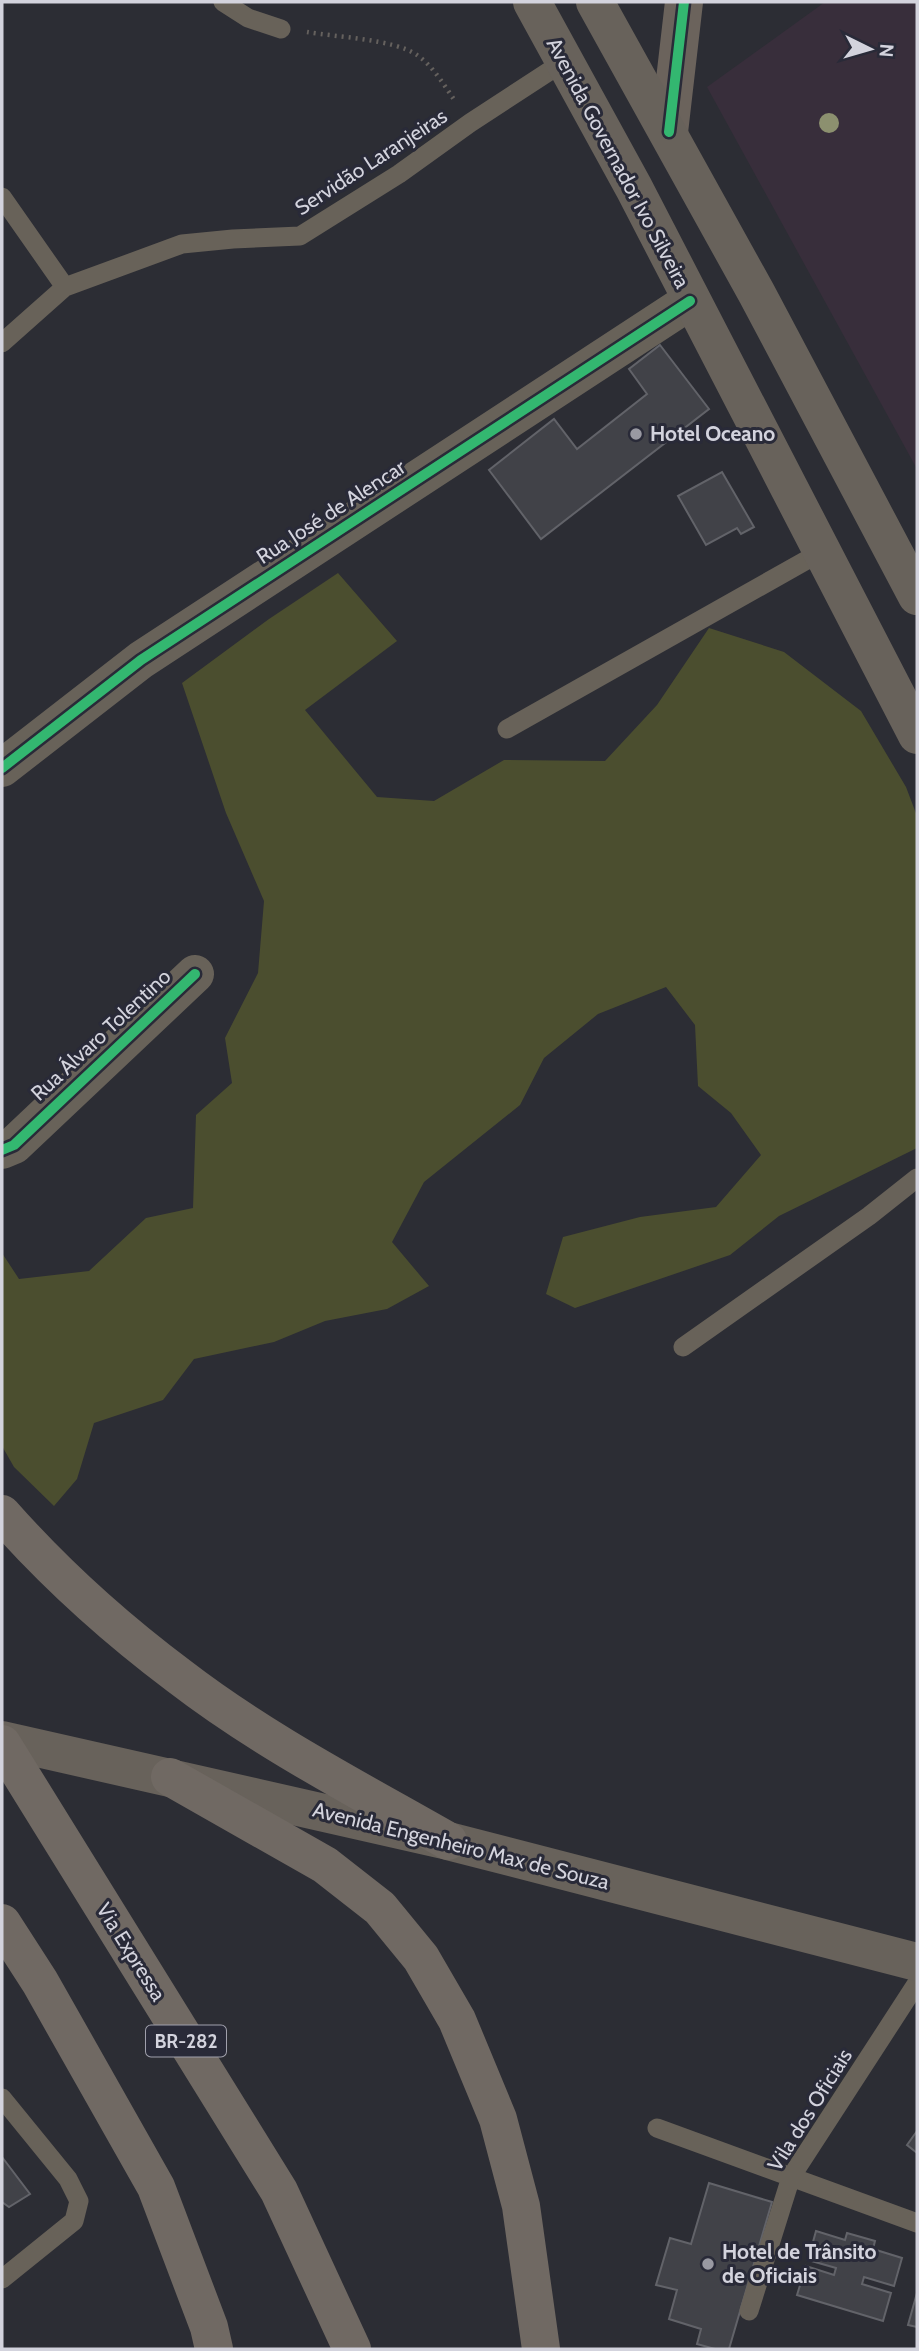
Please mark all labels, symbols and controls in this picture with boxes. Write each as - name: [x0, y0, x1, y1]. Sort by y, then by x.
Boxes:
- north arrow: [835, 14, 905, 84]
- street label: Avenida Governador Ivo Silveira: [542, 33, 695, 292]
- text: N: [874, 43, 898, 58]
- street label: Servidão Laranjeiras: [290, 103, 452, 221]
- place label: Hotel Oceano: [650, 421, 775, 446]
- marker: Hotel Oceano: [628, 426, 644, 442]
- street label: Rua José de Alencar: [252, 454, 410, 569]
- street label: Rua Álvaro Tolentino: [26, 963, 176, 1106]
- street label: Avenida Engenheiro Max de Souza: [310, 1797, 612, 1895]
- street label: Via Expressa: [91, 1898, 171, 2005]
- road number: BR-282: [146, 2025, 226, 2056]
- street label: Vila dos Oficiais: [762, 2044, 857, 2175]
- place label: Hotel de Trânsito de Oficiais: [722, 2239, 877, 2288]
- marker: Hotel de Trânsito de Oficiais: [700, 2256, 716, 2272]

